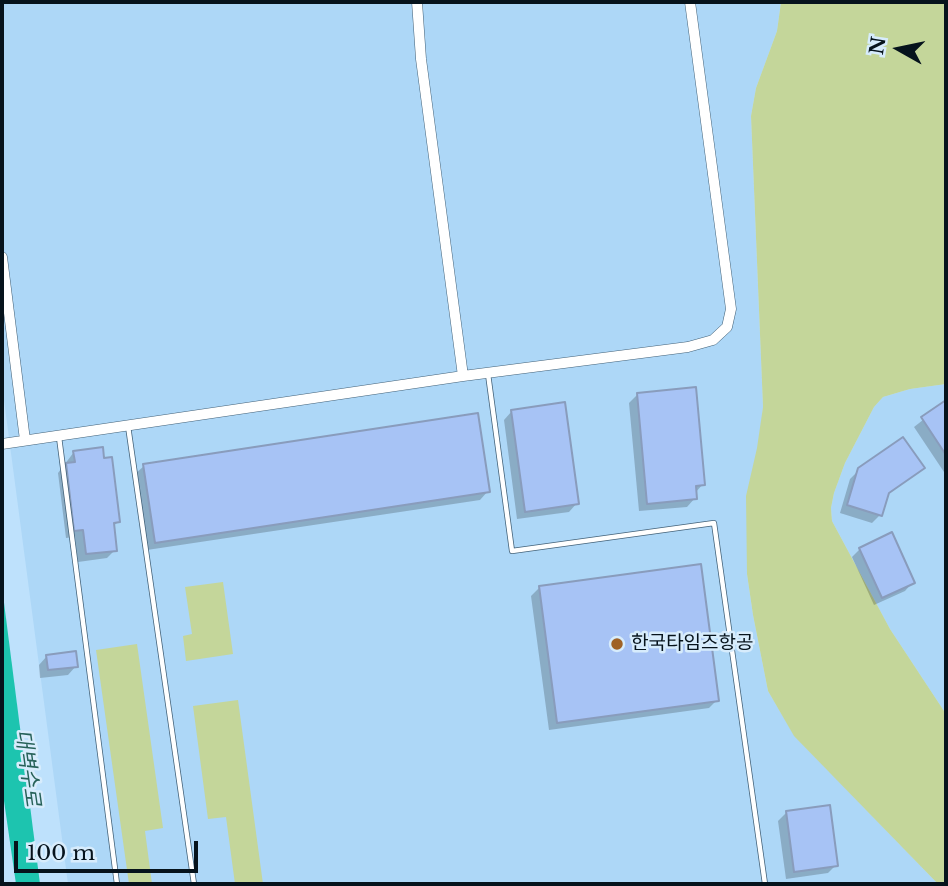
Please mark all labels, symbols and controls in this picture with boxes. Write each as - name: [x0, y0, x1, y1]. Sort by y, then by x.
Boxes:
- north arrow: [864, 14, 934, 84]
- text: N: [865, 35, 891, 56]
- place label: 한국타임즈항공: [631, 633, 753, 655]
- marker: 한국타임즈항공: [609, 636, 625, 652]
- water label: 대벽수로: [9, 728, 45, 808]
- scale bar: [18, 826, 201, 870]
- text: 100 m: [27, 840, 95, 866]

